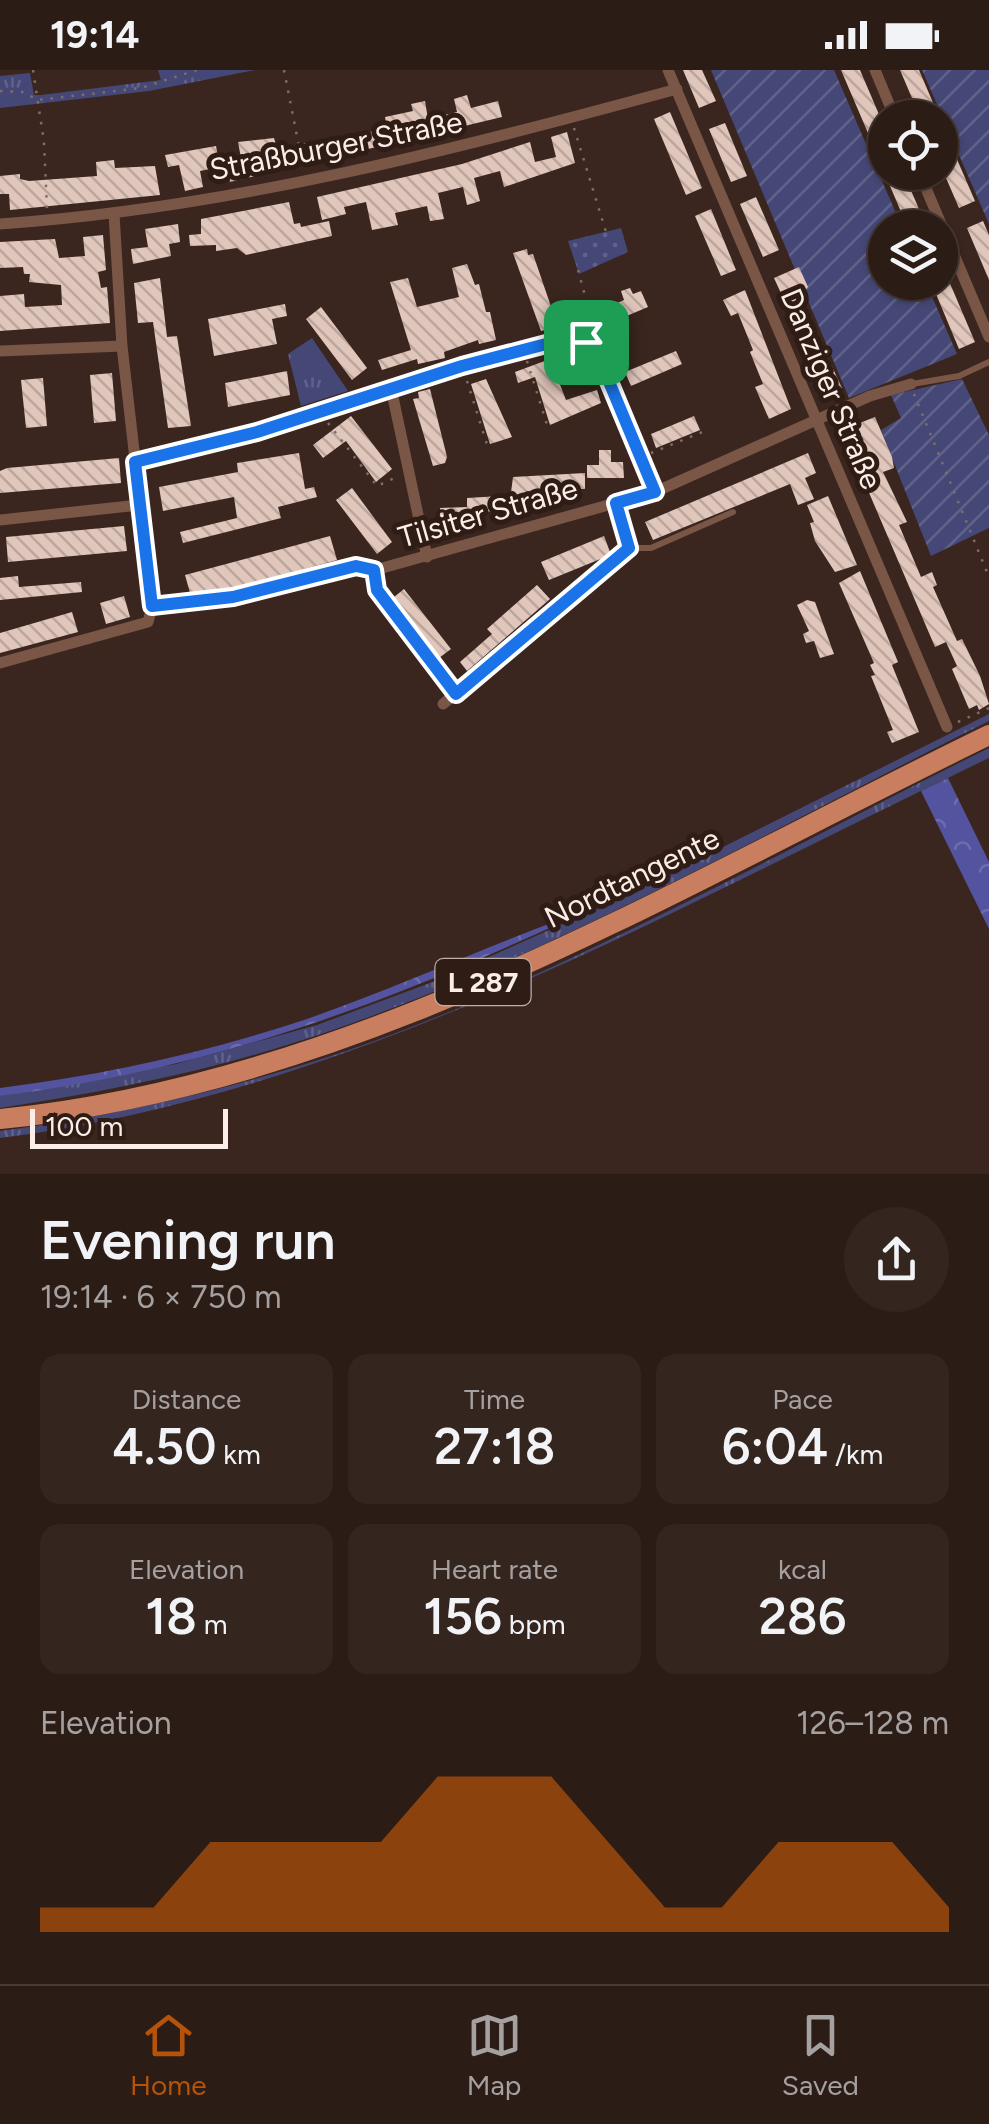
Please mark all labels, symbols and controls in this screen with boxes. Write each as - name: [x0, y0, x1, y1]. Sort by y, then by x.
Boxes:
- text: 19:14: [50, 12, 140, 58]
- map controls: [868, 100, 958, 300]
- button: locate: [868, 100, 958, 190]
- street label: Straßburger Straße: [206, 103, 465, 188]
- button: layers: [868, 210, 958, 300]
- street label: Danziger Straße: [773, 283, 890, 495]
- pin: [544, 300, 629, 385]
- icon: arrive: [559, 315, 614, 370]
- street label: Tilsiter Straße: [394, 469, 582, 556]
- street label: Nordtangente: [538, 819, 725, 936]
- road number: L 287: [436, 959, 530, 1005]
- scale bar: [30, 1104, 228, 1148]
- text: 100 m: [45, 1109, 123, 1143]
- text: Evening run: [40, 1207, 336, 1273]
- button: share: [844, 1207, 949, 1312]
- text: 19:14 · 6 × 750 m: [40, 1278, 282, 1316]
- text: Distance: [132, 1382, 241, 1416]
- text: Time: [464, 1382, 525, 1416]
- text: Pace: [772, 1382, 833, 1416]
- text: 4.50: [112, 1416, 216, 1477]
- text: 27:18: [434, 1416, 555, 1477]
- text: 6:04: [722, 1416, 828, 1477]
- text: km: [216, 1437, 261, 1471]
- text: /km: [828, 1437, 883, 1471]
- text: Elevation: [129, 1552, 244, 1586]
- text: Heart rate: [431, 1552, 558, 1586]
- text: kcal: [778, 1552, 827, 1586]
- text: 18: [145, 1586, 197, 1647]
- text: 156: [423, 1586, 502, 1647]
- text: 286: [759, 1586, 846, 1647]
- text: m: [197, 1607, 228, 1641]
- text: bpm: [502, 1607, 566, 1641]
- text: Elevation: [40, 1704, 172, 1742]
- text: 126–128 m: [796, 1704, 949, 1742]
- tab: Home: [130, 2008, 206, 2102]
- tab: Map: [467, 2008, 522, 2102]
- tab: Saved: [782, 2008, 859, 2102]

